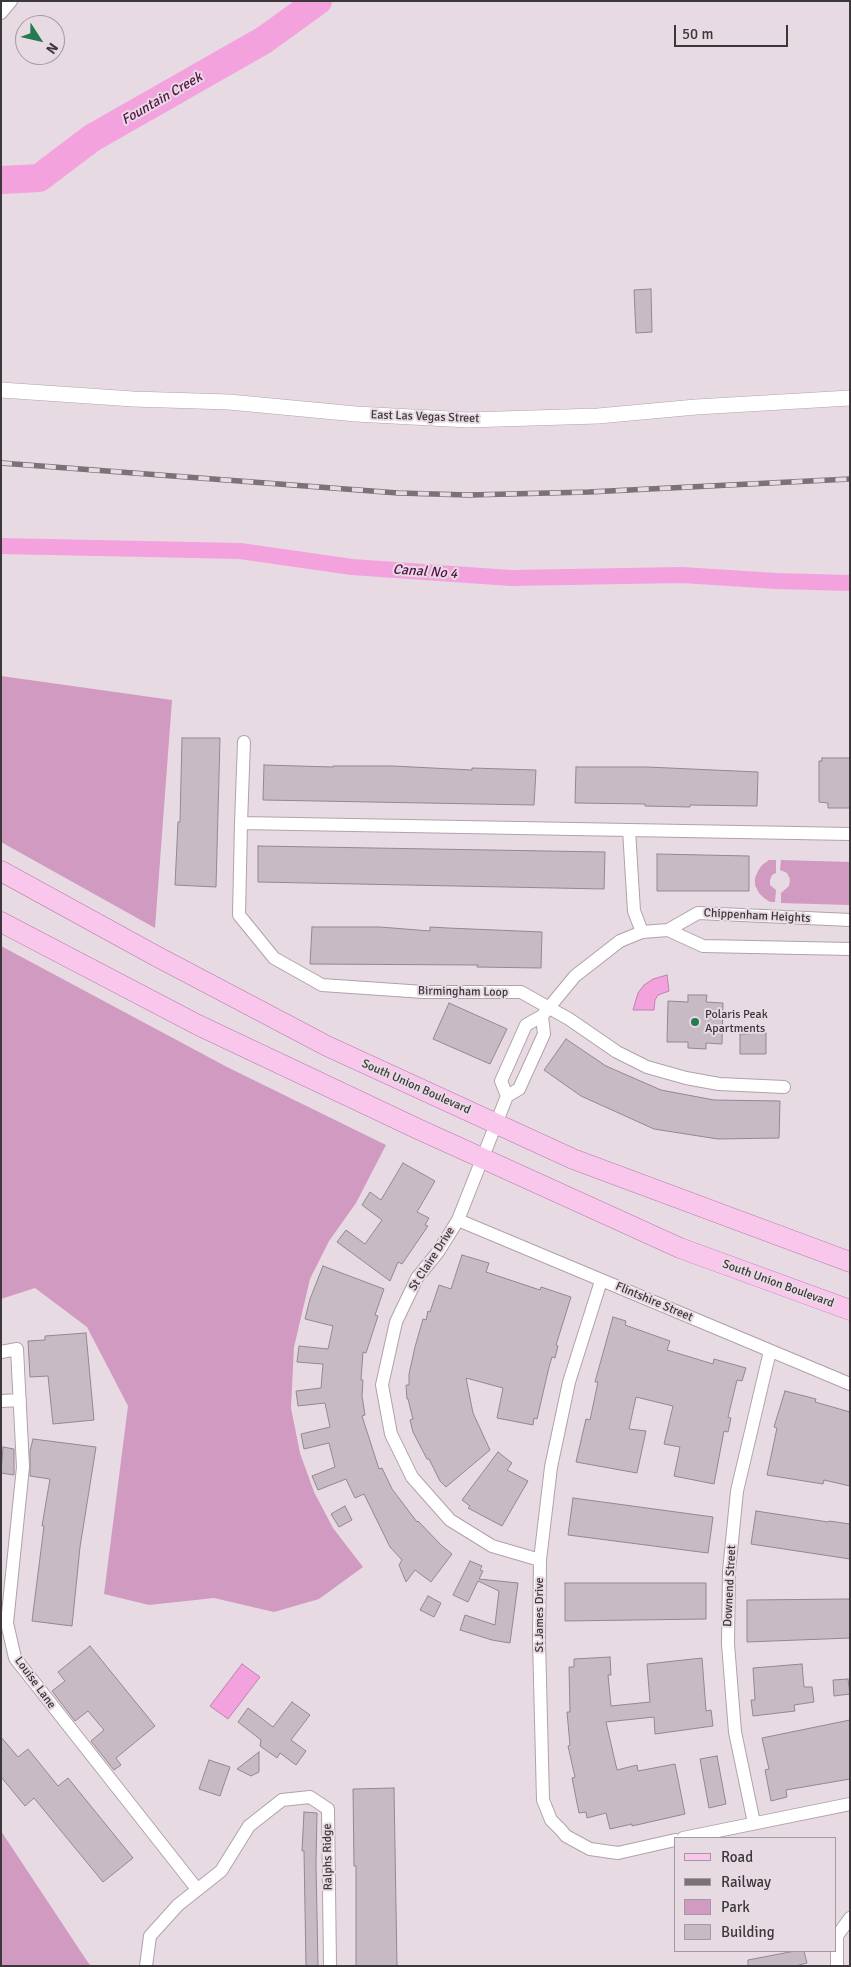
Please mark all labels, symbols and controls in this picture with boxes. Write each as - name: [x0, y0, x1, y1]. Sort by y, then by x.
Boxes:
- north arrow: [15, 15, 65, 65]
- scale bar: [676, 15, 790, 47]
- text: 50 m: [682, 25, 713, 43]
- text: N: [42, 39, 62, 57]
- water label: Fountain Creek: [119, 69, 205, 129]
- street label: East Las Vegas Street: [370, 408, 480, 426]
- water label: Canal No 4: [392, 561, 458, 583]
- street label: Chippenham Heights: [703, 906, 811, 926]
- street label: Birmingham Loop: [418, 984, 508, 1000]
- place label: Polaris Peak Apartments: [705, 1008, 768, 1036]
- marker: Polaris Peak Apartments: [689, 1016, 701, 1028]
- street label: South Union Boulevard: [359, 1057, 473, 1117]
- street label: St Claire Drive: [406, 1224, 458, 1294]
- street label: South Union Boulevard: [720, 1257, 836, 1311]
- street label: Flintshire Street: [613, 1279, 695, 1325]
- street label: Downend Street: [721, 1545, 739, 1627]
- street label: St James Drive: [533, 1578, 547, 1652]
- street label: Louise Lane: [11, 1654, 59, 1712]
- street label: Ralphs Ridge: [320, 1824, 336, 1890]
- legend: [674, 1837, 836, 1952]
- text: Road: [721, 1848, 753, 1866]
- text: Railway: [721, 1873, 771, 1891]
- text: Park: [721, 1898, 750, 1916]
- text: Building: [721, 1923, 775, 1941]

